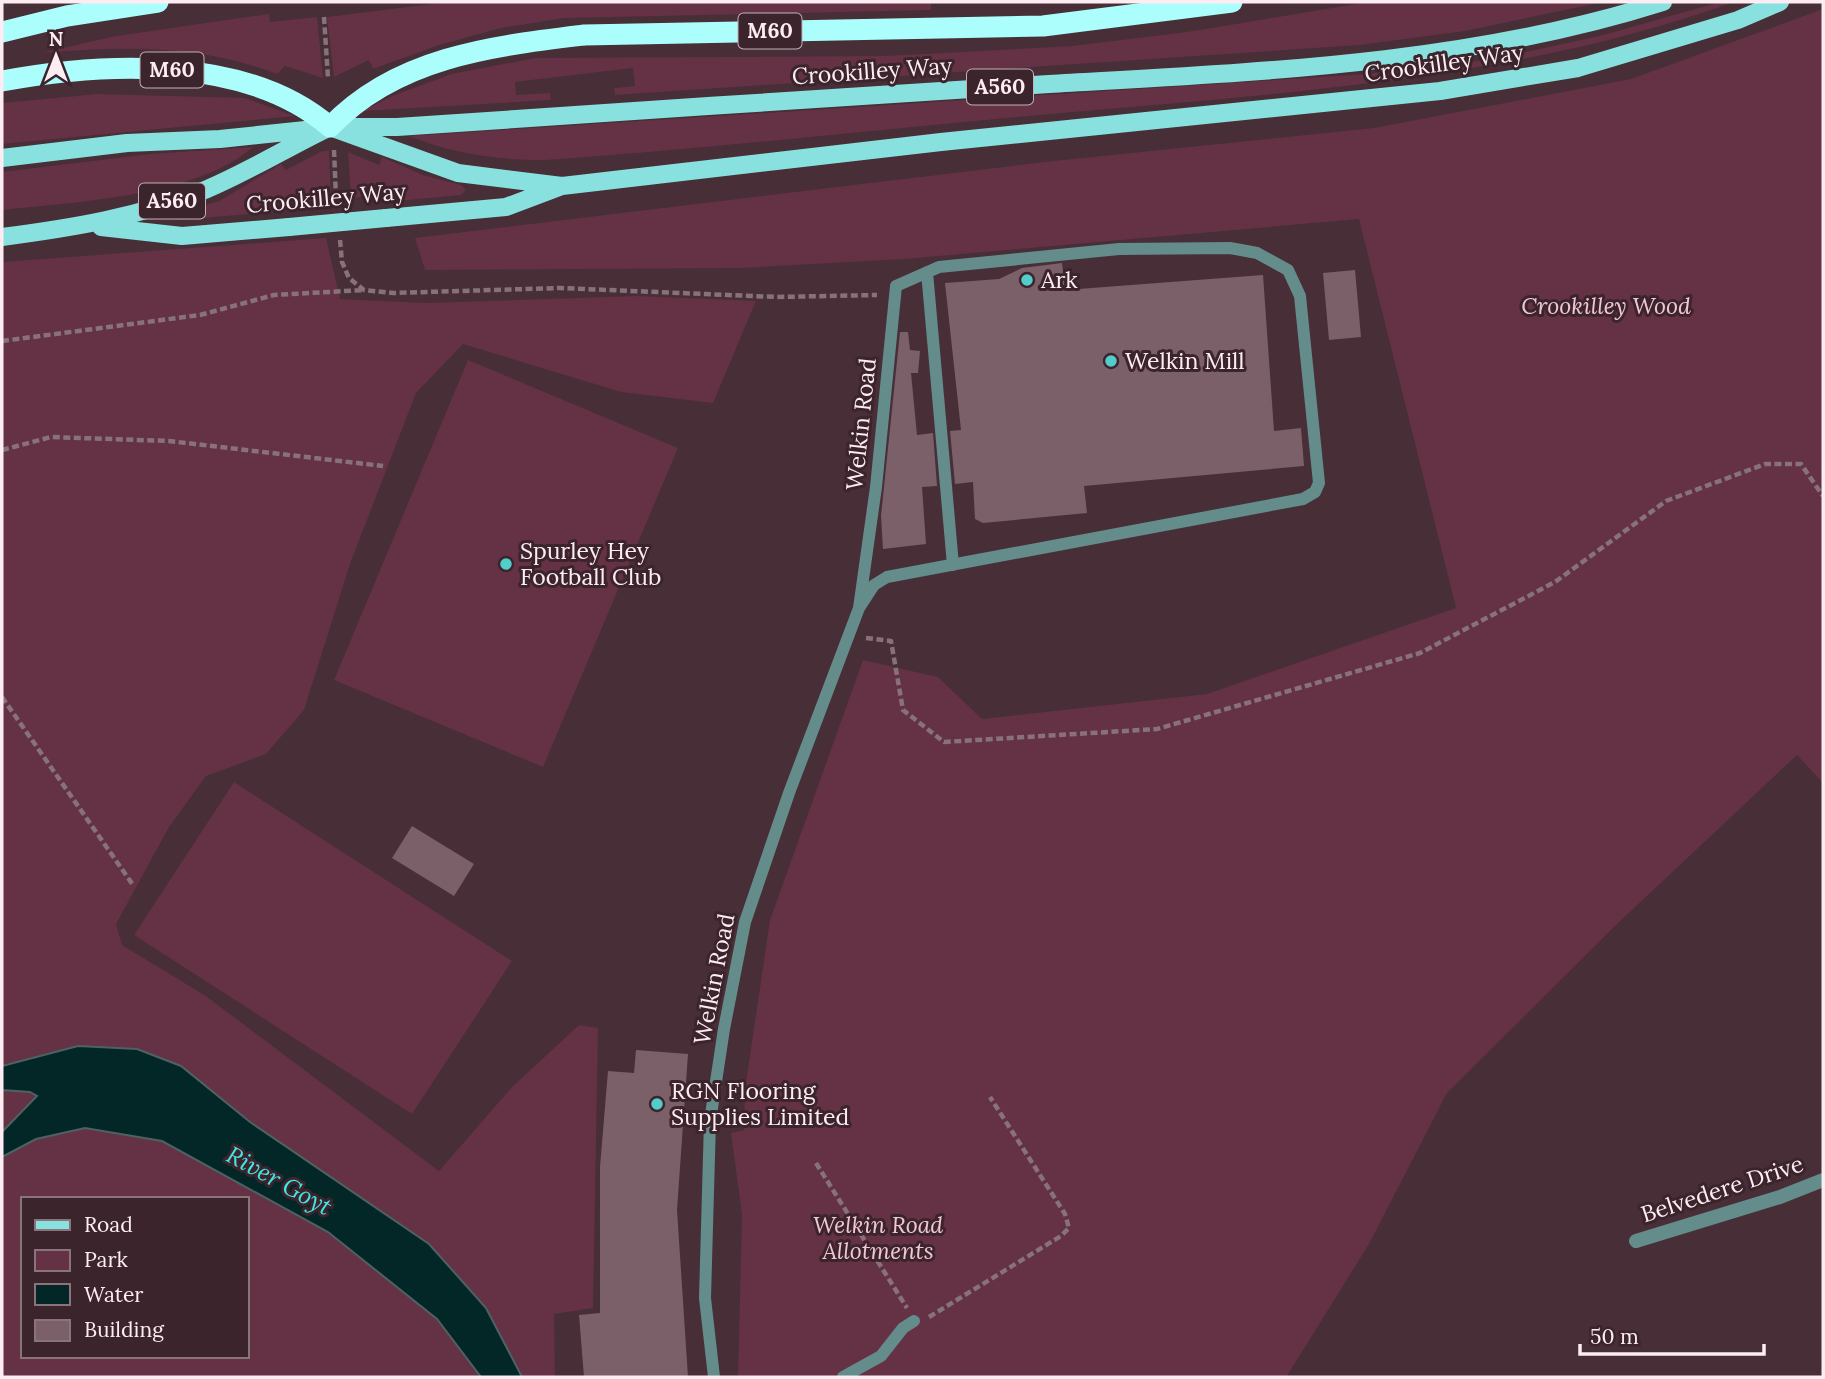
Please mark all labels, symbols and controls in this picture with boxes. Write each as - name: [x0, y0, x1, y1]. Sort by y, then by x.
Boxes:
- road number: M60: [738, 14, 802, 48]
- north arrow: [21, 21, 91, 91]
- text: N: [49, 27, 64, 51]
- street label: Crookilley Way: [1362, 37, 1526, 88]
- street label: Crookilley Way: [791, 50, 954, 91]
- road number: M60: [140, 52, 204, 88]
- road number: A560: [967, 70, 1033, 104]
- street label: Crookilley Way: [245, 176, 408, 219]
- road number: A560: [139, 184, 205, 218]
- place label: Ark: [1040, 265, 1078, 294]
- marker: Ark: [1019, 272, 1035, 288]
- park label: Crookilley Wood: [1521, 291, 1691, 320]
- place label: Welkin Mill: [1125, 346, 1245, 375]
- marker: Welkin Mill: [1103, 353, 1119, 369]
- street label: Welkin Road: [839, 356, 882, 492]
- place label: Spurley Hey Football Club: [520, 536, 661, 591]
- marker: Spurley Hey Football Club: [498, 556, 514, 572]
- street label: Welkin Road: [687, 911, 740, 1047]
- place label: RGN Flooring Supplies Limited: [671, 1076, 849, 1131]
- marker: RGN Flooring Supplies Limited: [649, 1096, 665, 1112]
- water label: River Goyt: [221, 1139, 338, 1222]
- street label: Belvedere Drive: [1637, 1149, 1807, 1228]
- legend: [21, 1197, 248, 1358]
- park label: Welkin Road Allotments: [813, 1210, 943, 1265]
- text: Road: [84, 1211, 133, 1238]
- text: Park: [84, 1246, 128, 1273]
- text: Water: [84, 1281, 143, 1308]
- scale bar: [1580, 1312, 1764, 1356]
- text: Building: [84, 1316, 164, 1343]
- text: 50 m: [1590, 1323, 1639, 1350]

